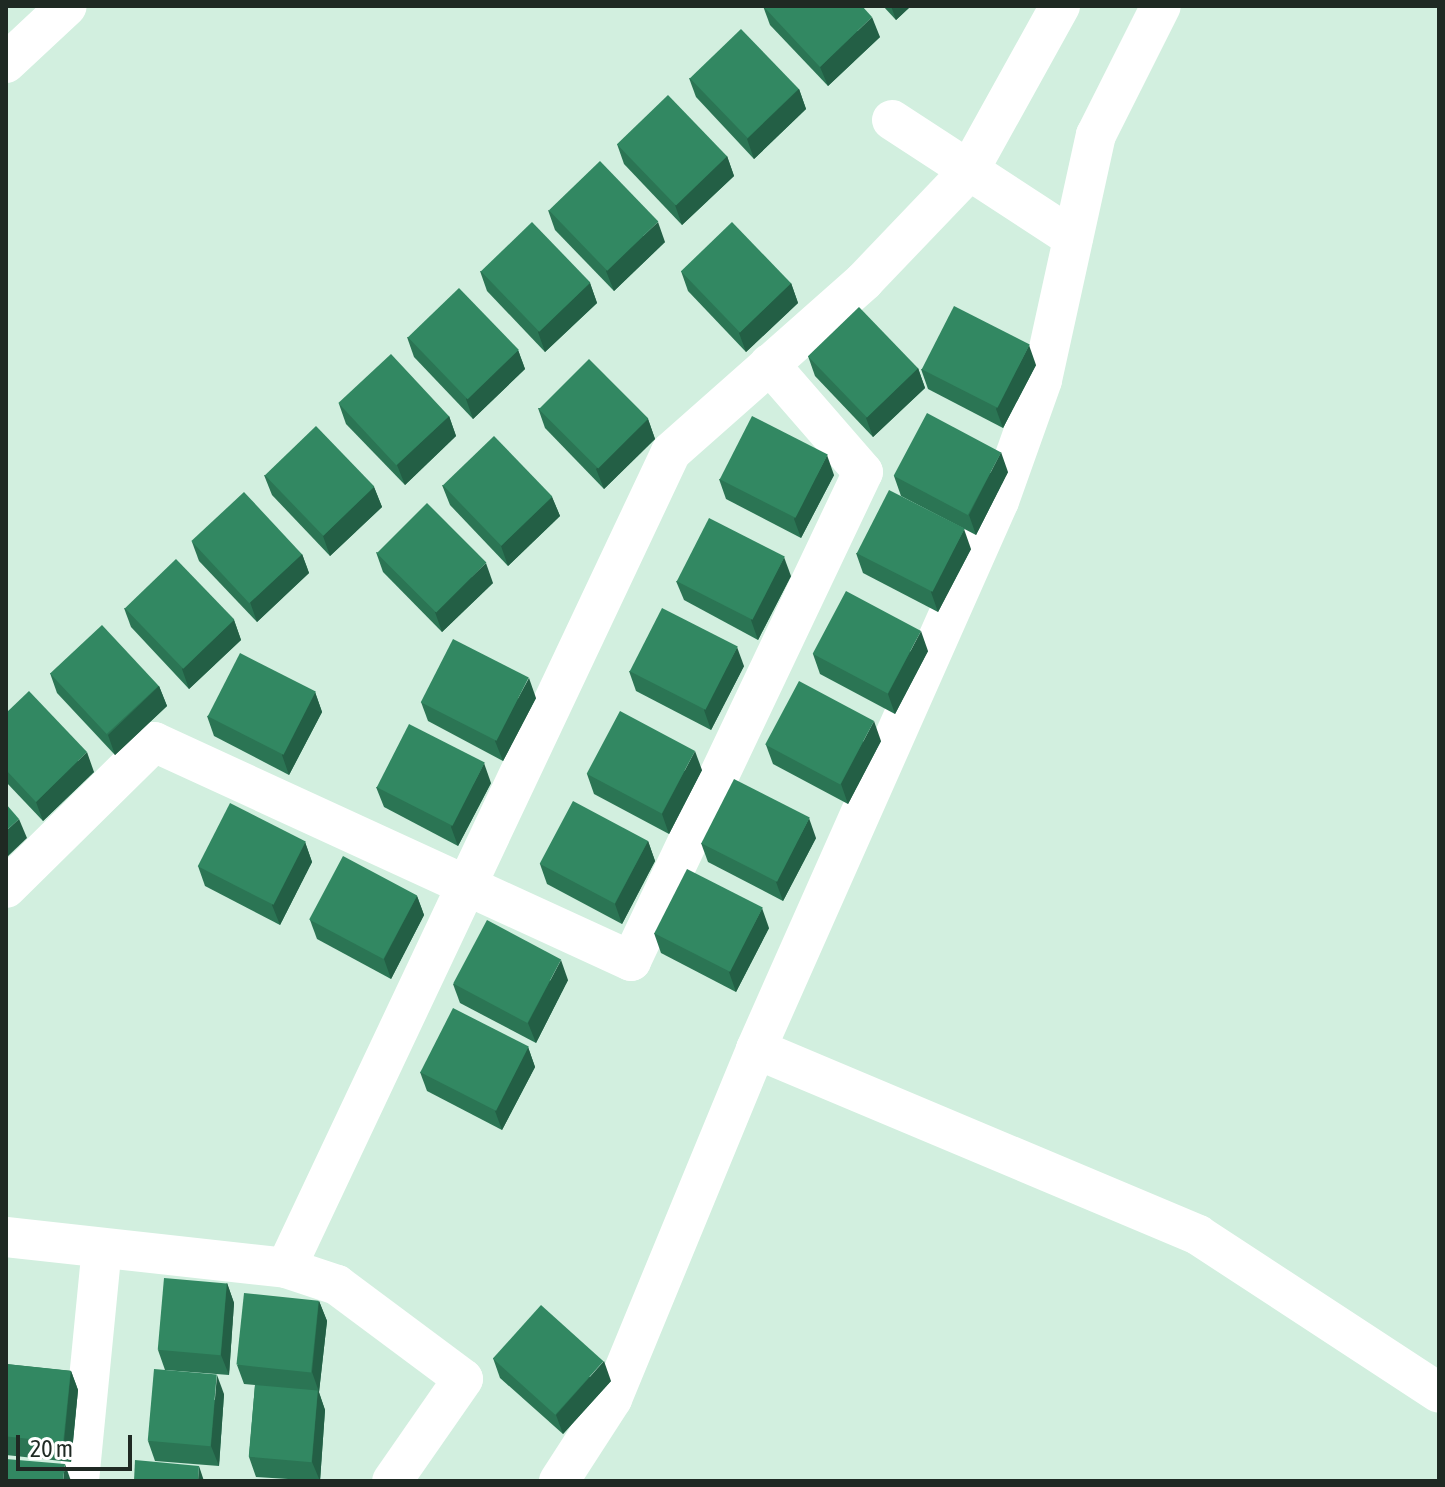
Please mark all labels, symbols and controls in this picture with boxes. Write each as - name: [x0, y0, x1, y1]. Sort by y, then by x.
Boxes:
- scale bar: [20, 1419, 136, 1469]
- text: 20 m: [30, 1435, 73, 1462]

